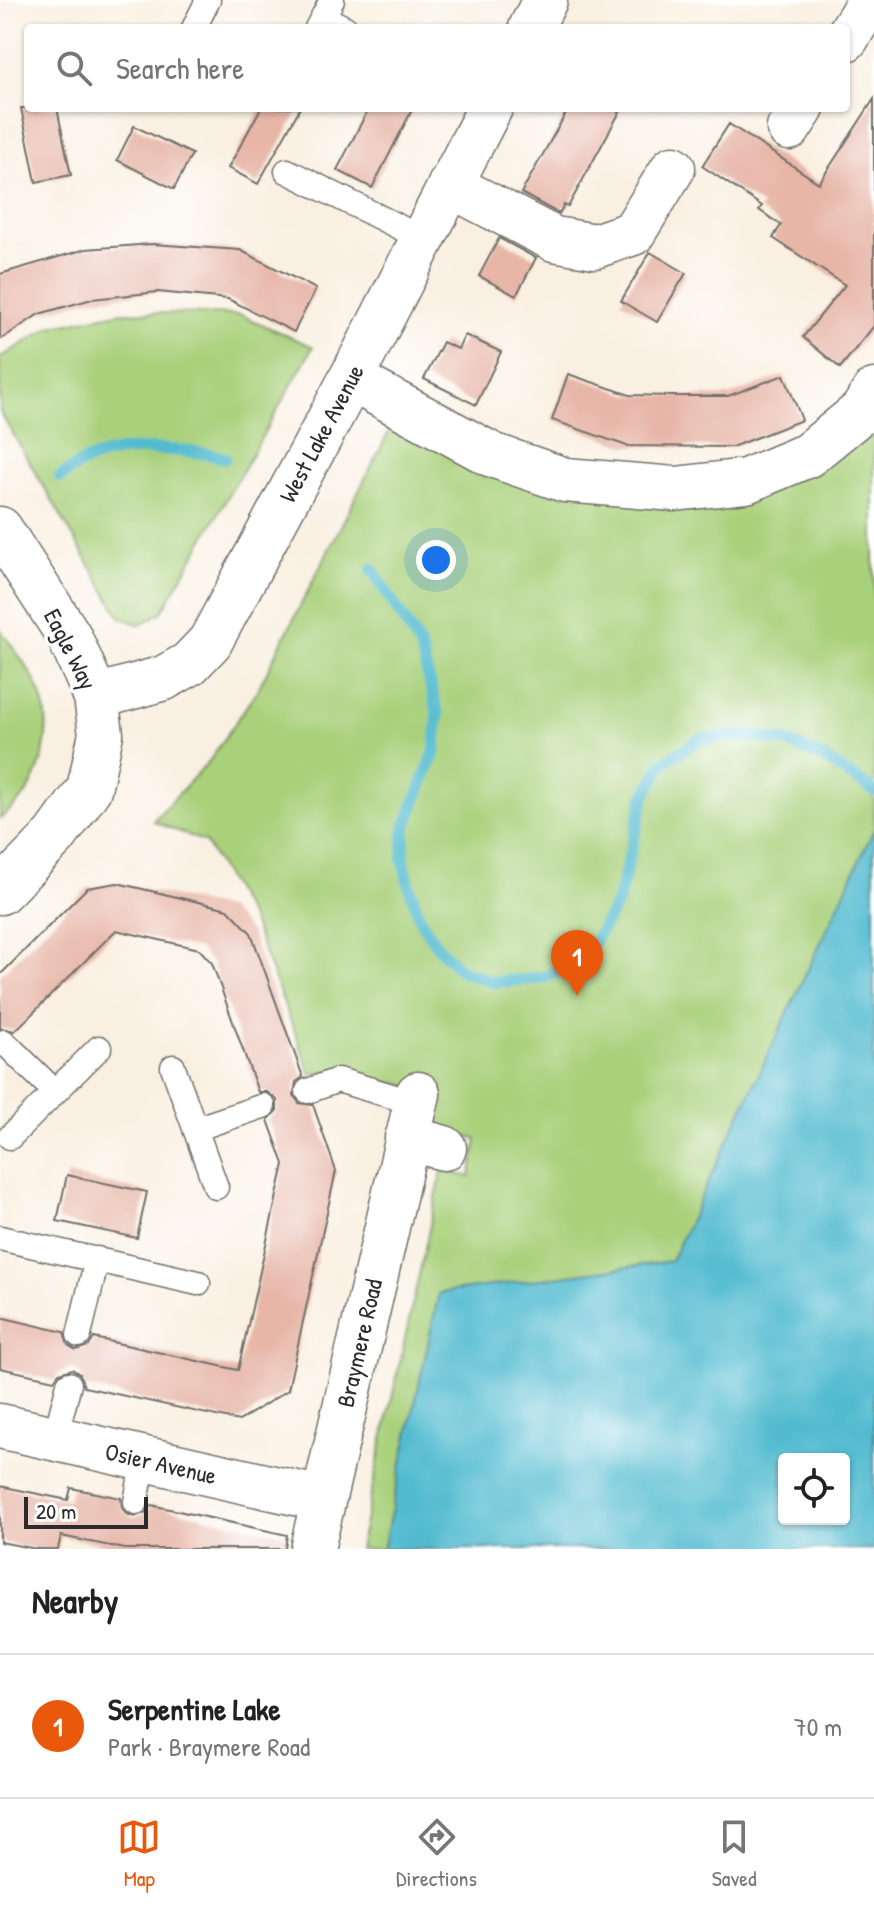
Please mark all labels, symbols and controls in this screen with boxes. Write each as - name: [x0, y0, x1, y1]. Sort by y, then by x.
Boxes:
- search box: [24, 24, 850, 112]
- icon: search: [52, 46, 96, 90]
- text: Search here: [116, 48, 244, 88]
- street label: West Lake Avenue: [271, 358, 371, 507]
- your location: [416, 540, 456, 580]
- street label: Eagle Way: [37, 603, 105, 695]
- pin: 1: [551, 930, 603, 996]
- street label: Braymere Road: [329, 1276, 389, 1410]
- street label: Osier Avenue: [102, 1435, 220, 1491]
- map controls: [778, 1453, 850, 1525]
- button: locate: [778, 1453, 850, 1525]
- scale bar: [24, 1493, 148, 1529]
- text: 20 m: [36, 1496, 76, 1526]
- text: Nearby: [32, 1578, 118, 1624]
- text: Serpentine Lake: [108, 1689, 280, 1729]
- text: 1: [53, 1709, 63, 1744]
- text: 70 m: [794, 1709, 842, 1744]
- text: Park · Braymere Road: [108, 1729, 310, 1764]
- tab: Map: [117, 1815, 161, 1893]
- tab: Directions: [396, 1815, 477, 1893]
- tab: Saved: [712, 1815, 757, 1893]

